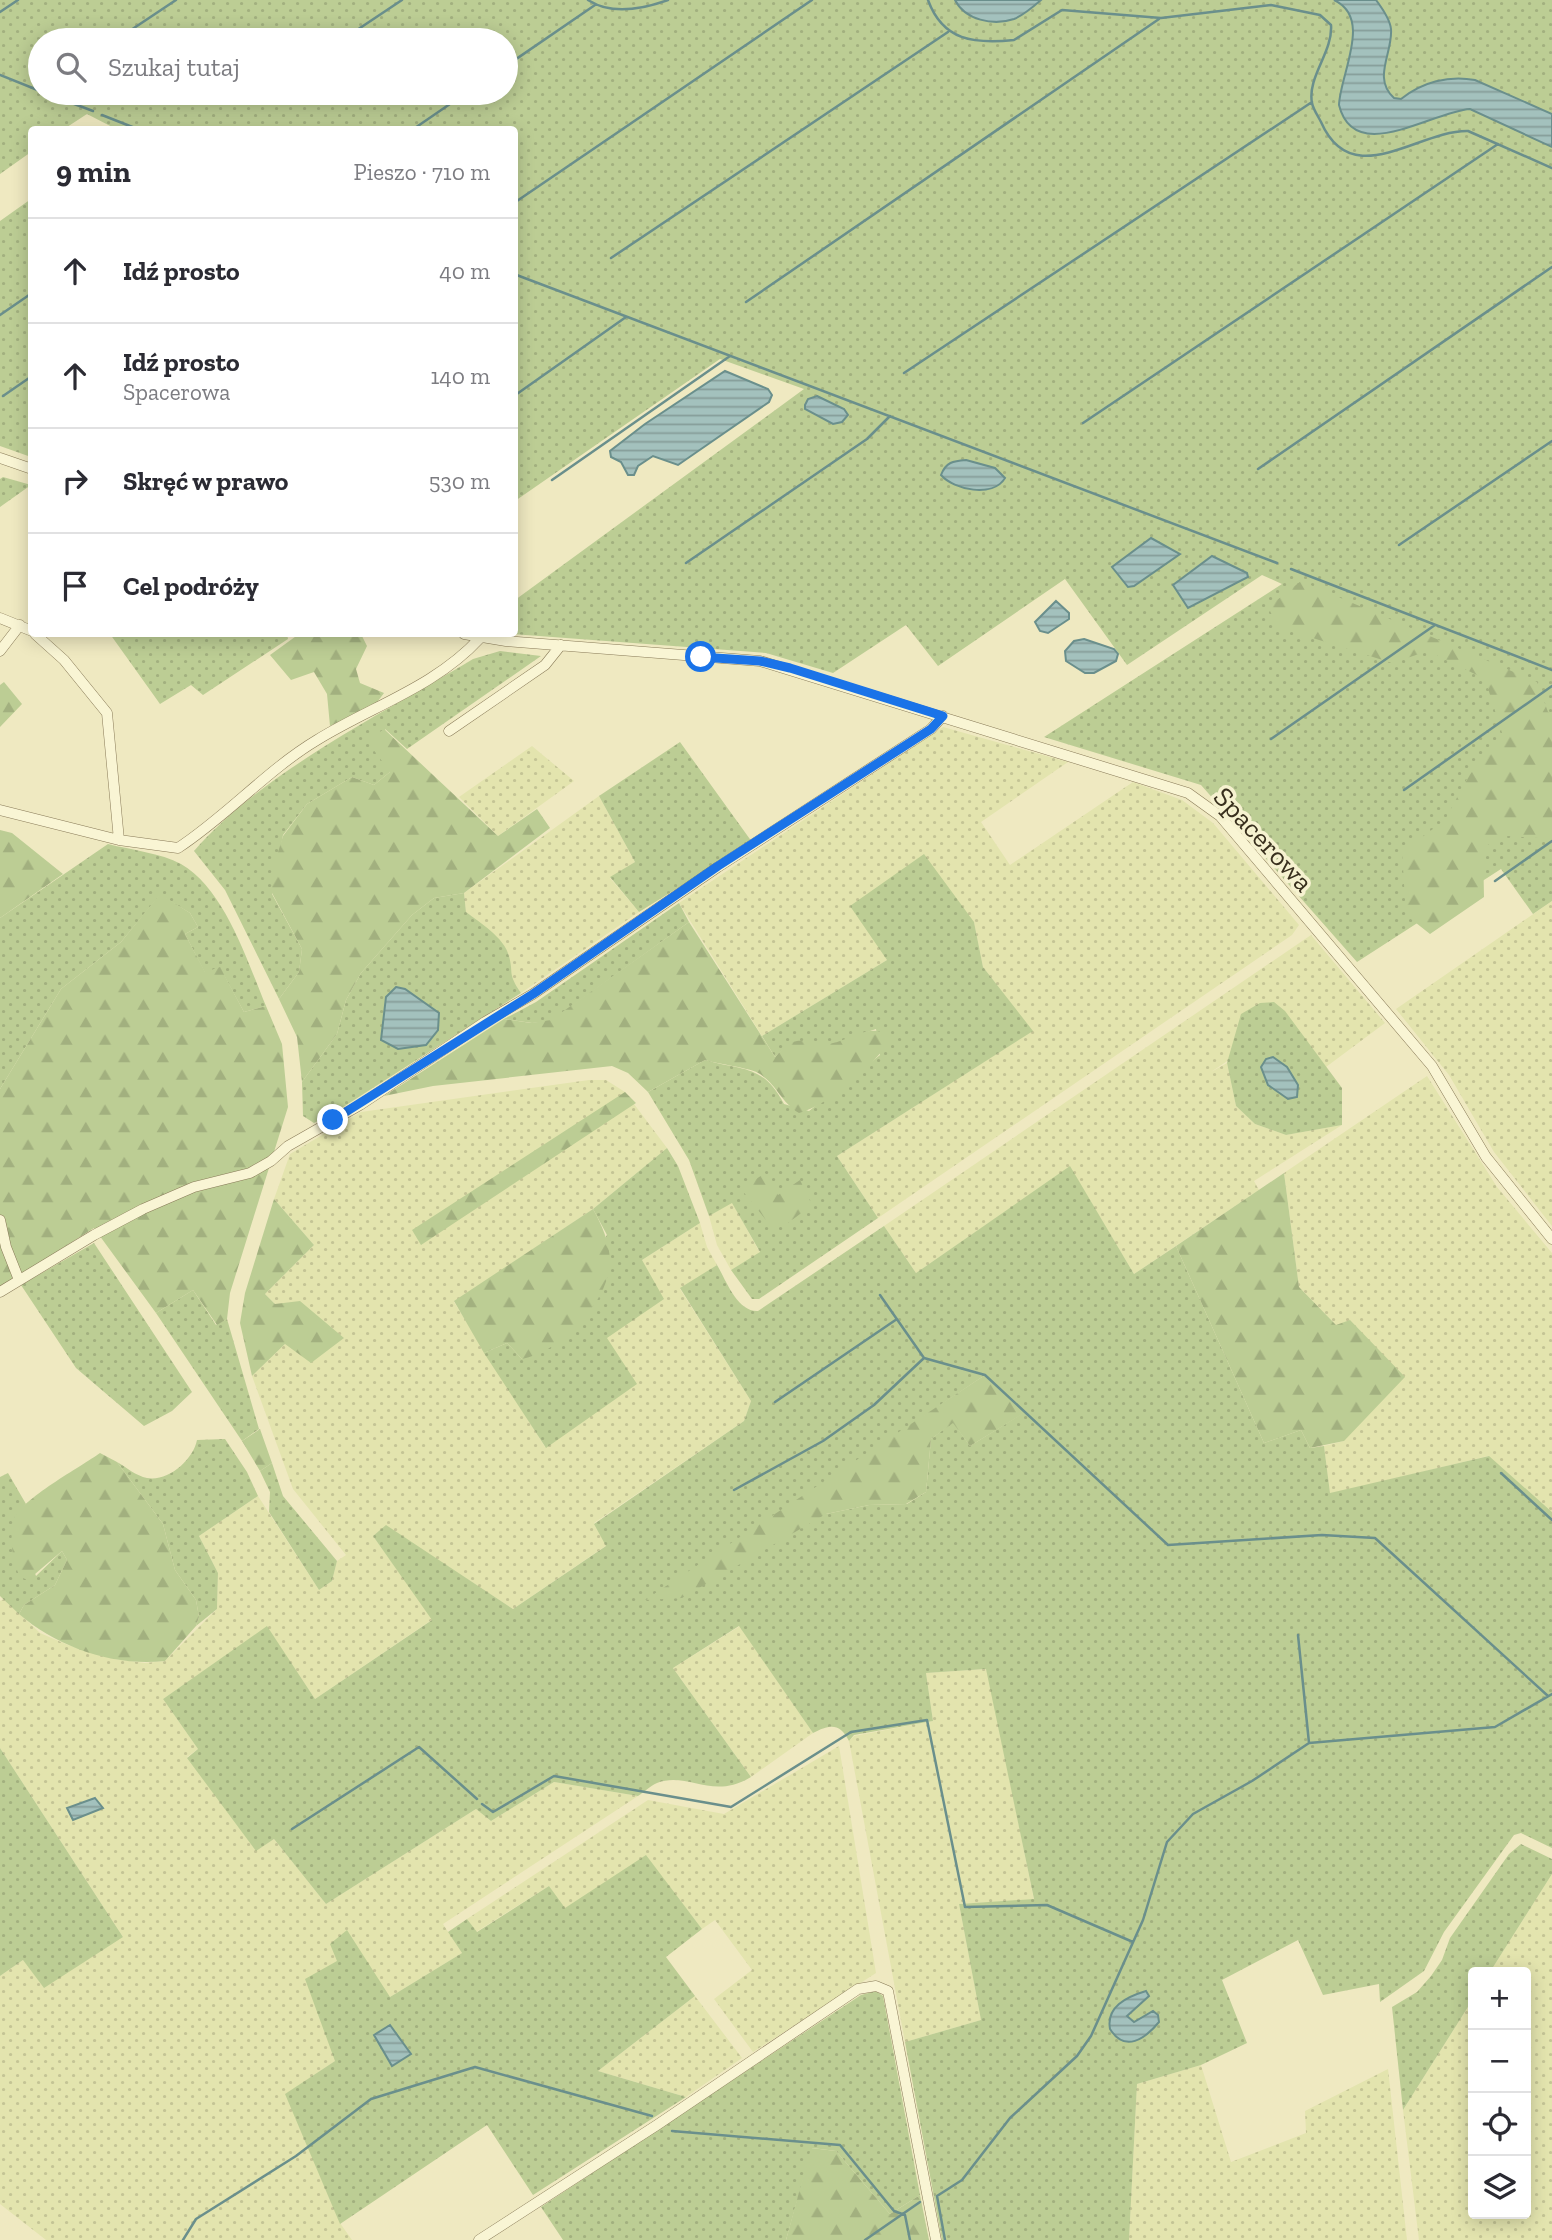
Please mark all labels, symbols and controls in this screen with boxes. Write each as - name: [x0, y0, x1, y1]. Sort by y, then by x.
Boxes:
- search box: [28, 28, 518, 105]
- icon: search: [52, 48, 90, 86]
- text: Szukaj tutaj: [108, 51, 240, 83]
- text: 9 min: [56, 154, 131, 190]
- text: Pieszo · 710 m: [354, 158, 490, 186]
- icon: ahead: [56, 252, 94, 290]
- text: Idź prosto: [123, 255, 240, 287]
- text: 40 m: [439, 257, 490, 285]
- text: Idź prosto: [123, 346, 240, 378]
- icon: ahead: [56, 357, 94, 395]
- text: 140 m: [430, 362, 490, 390]
- text: Spacerowa: [123, 378, 230, 406]
- icon: right: [56, 462, 94, 500]
- text: Skręć w prawo: [123, 465, 288, 497]
- text: 530 m: [429, 467, 490, 495]
- icon: arrive: [56, 567, 94, 605]
- text: Cel podróży: [123, 570, 259, 602]
- route start: [685, 641, 716, 672]
- street label: Spacerowa: [1207, 780, 1321, 899]
- route end: [317, 1104, 348, 1135]
- map controls: [1468, 1967, 1531, 2219]
- button: +: [1468, 1967, 1531, 2030]
- button: −: [1468, 2030, 1531, 2093]
- button: locate: [1468, 2093, 1531, 2156]
- button: layers: [1468, 2156, 1531, 2219]

